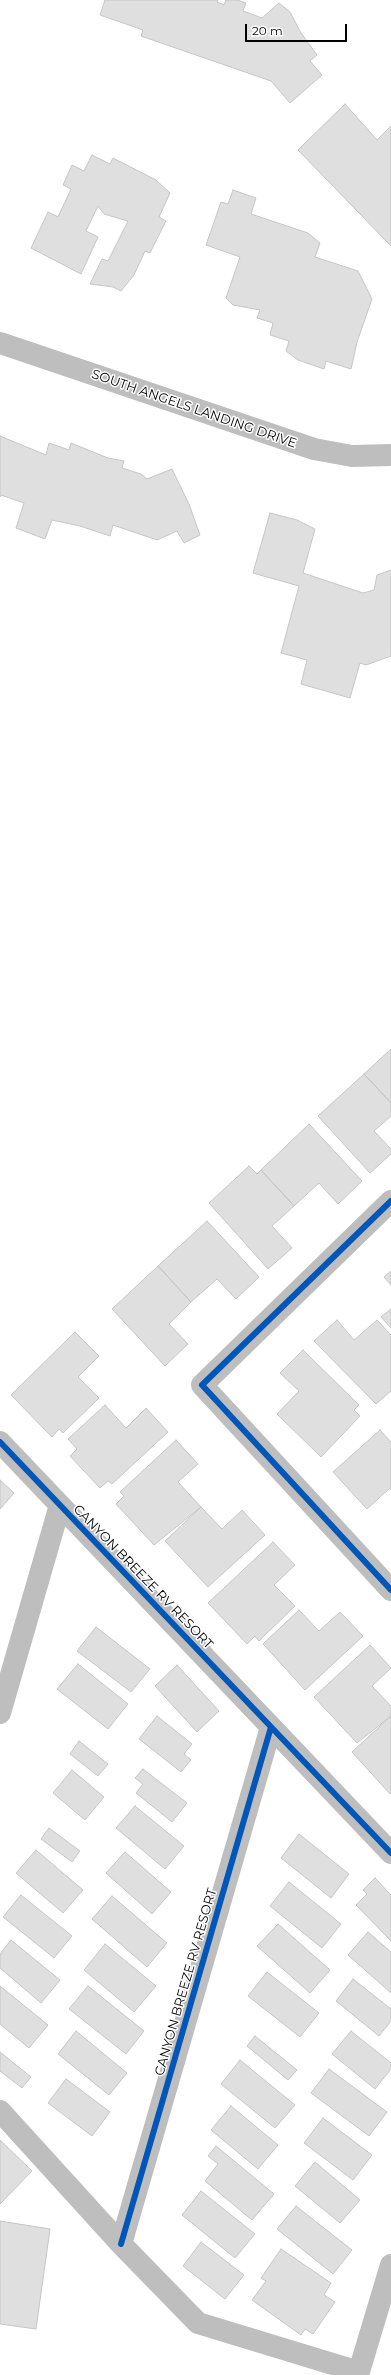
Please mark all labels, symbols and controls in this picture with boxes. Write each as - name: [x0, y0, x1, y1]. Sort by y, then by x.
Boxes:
- scale bar: [247, 16, 349, 42]
- text: 20 m: [252, 23, 283, 38]
- street label: SOUTH ANGELS LANDING DRIVE: [89, 367, 299, 451]
- street label: CANYON BREEZE RV RESORT: [70, 1502, 216, 1652]
- street label: CANYON BREEZE RV RESORT: [152, 1887, 220, 2077]

